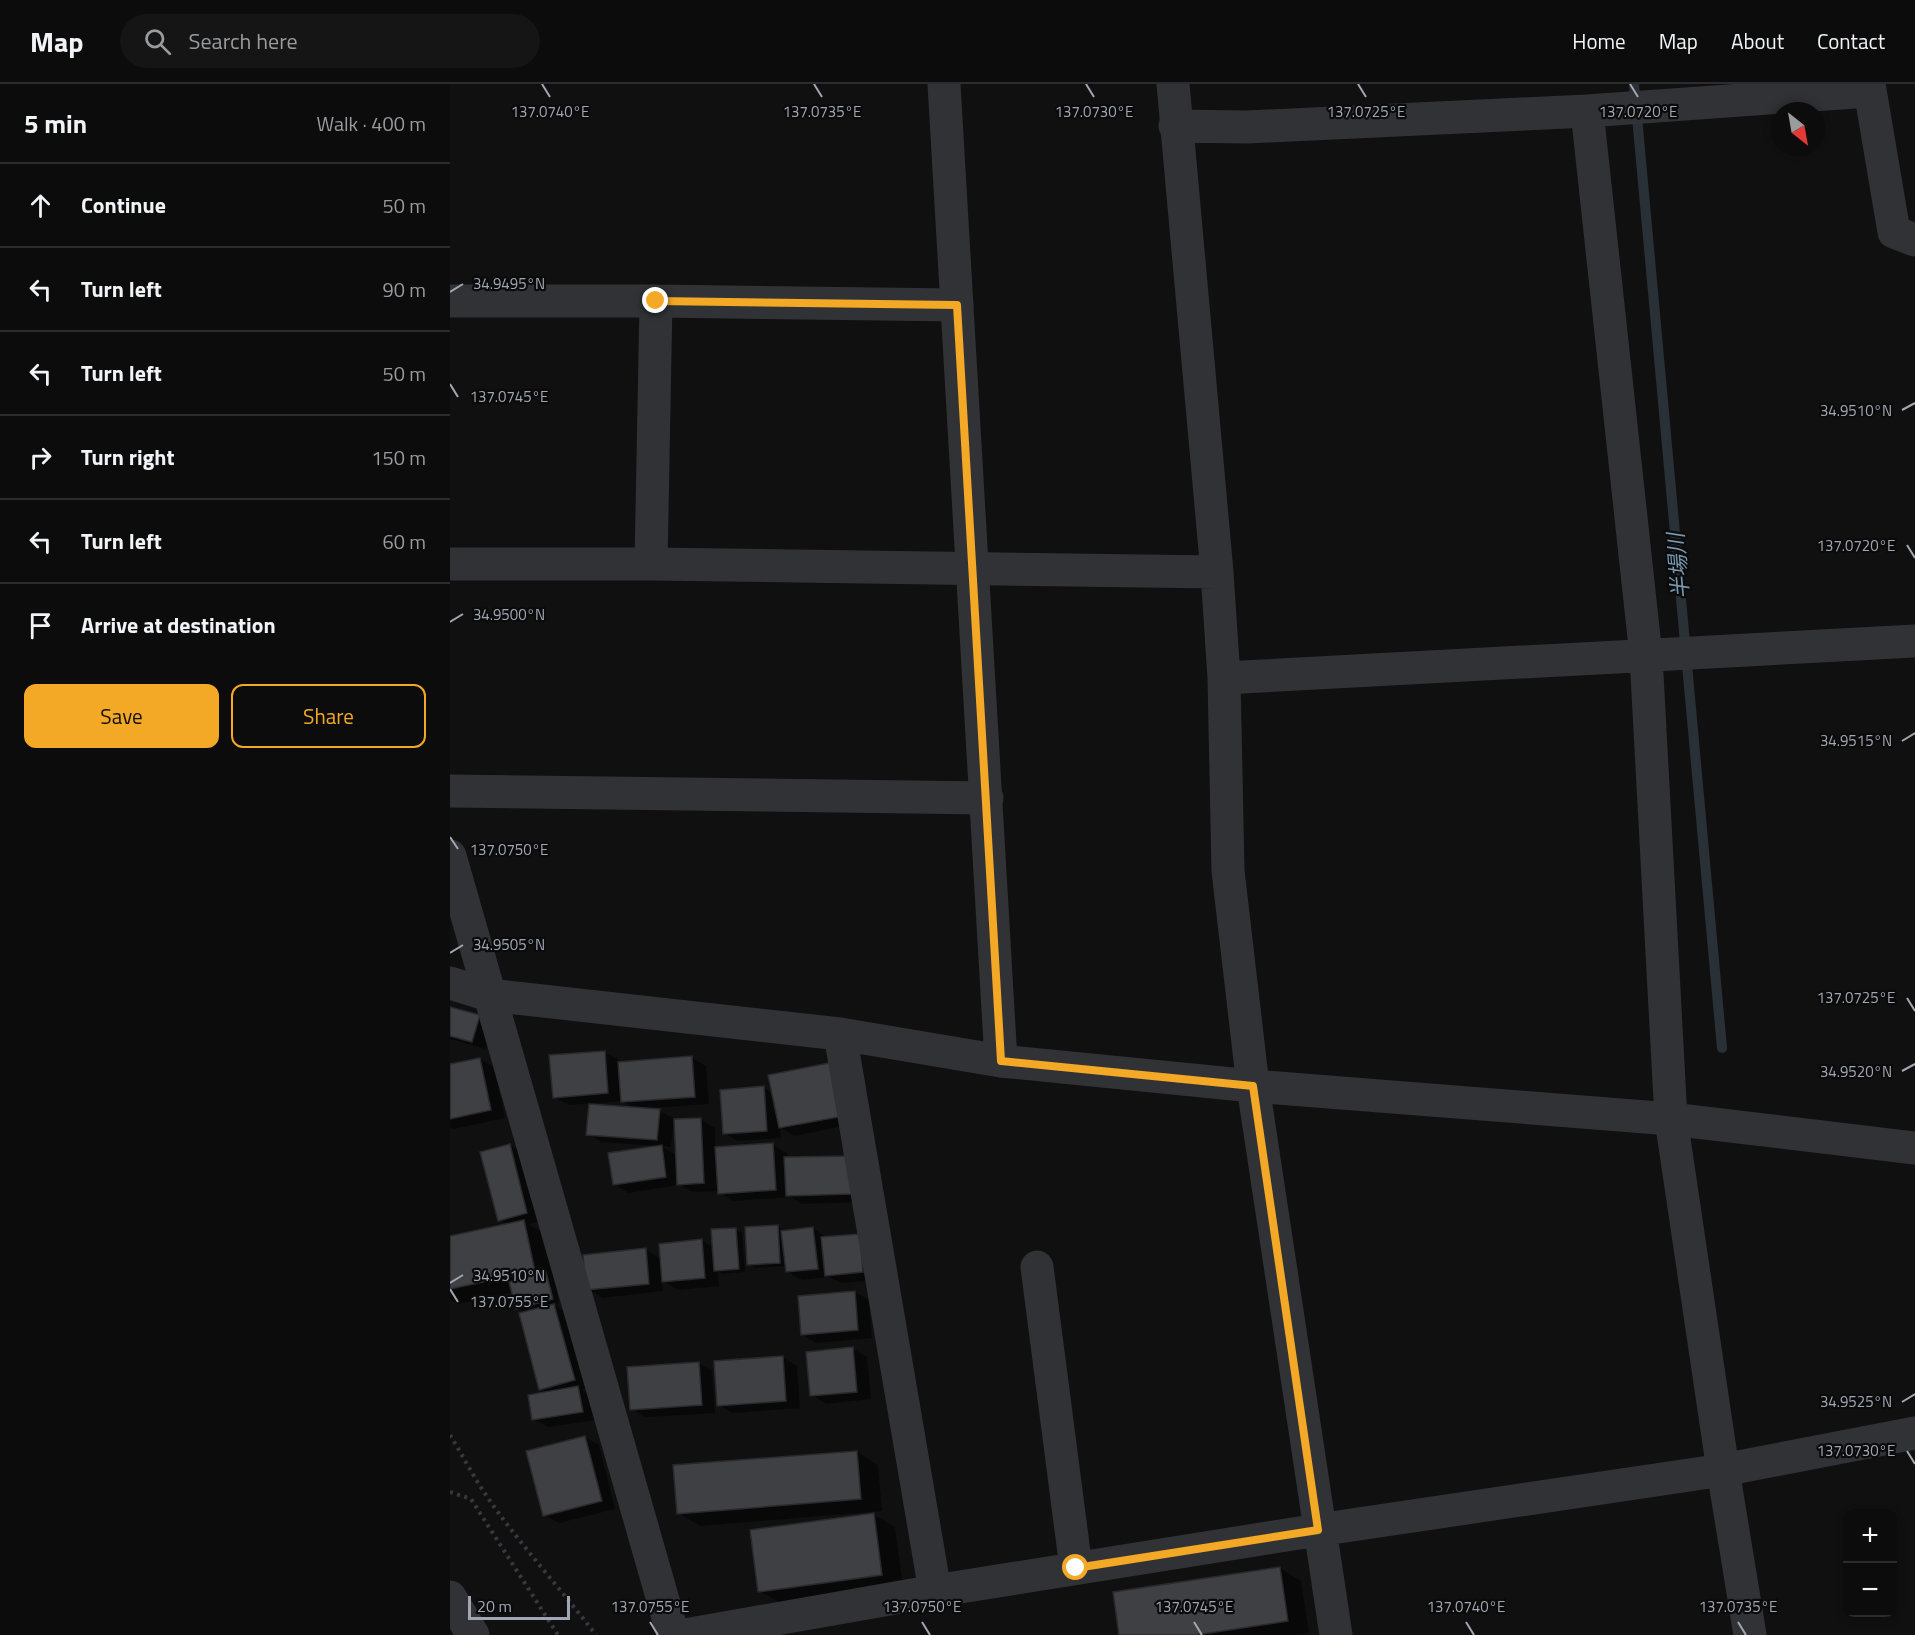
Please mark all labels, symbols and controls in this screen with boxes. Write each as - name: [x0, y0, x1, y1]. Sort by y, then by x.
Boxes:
- search box: [120, 14, 540, 68]
- text: Map: [30, 20, 84, 63]
- text: Search here: [189, 24, 298, 58]
- icon: search: [141, 25, 174, 58]
- text: Home: [1572, 25, 1626, 57]
- text: Map: [1659, 25, 1698, 57]
- text: About: [1731, 25, 1784, 57]
- text: Contact: [1817, 25, 1885, 57]
- text: 137.0740°E: [511, 100, 589, 123]
- text: 137.0735°E: [783, 100, 861, 123]
- text: 137.0730°E: [1055, 100, 1133, 123]
- text: 137.0725°E: [1327, 100, 1405, 123]
- text: 137.0720°E: [1599, 100, 1677, 123]
- north arrow: [1771, 102, 1825, 156]
- text: 5 min: [24, 104, 87, 143]
- text: Walk · 400 m: [317, 108, 426, 139]
- text: Continue: [81, 188, 166, 222]
- icon: ahead: [24, 189, 57, 222]
- text: 50 m: [382, 190, 426, 221]
- text: Turn left: [81, 272, 162, 306]
- text: 34.9495°N: [473, 272, 545, 295]
- icon: left: [24, 273, 57, 306]
- text: 90 m: [382, 274, 426, 305]
- route end: [642, 287, 668, 313]
- text: Turn left: [81, 356, 162, 390]
- icon: left: [24, 357, 57, 390]
- text: 50 m: [382, 358, 426, 389]
- text: 137.0745°E: [470, 385, 548, 408]
- text: 34.9510°N: [1820, 399, 1892, 422]
- text: Turn right: [81, 440, 175, 474]
- icon: right: [24, 441, 57, 474]
- text: 150 m: [371, 442, 426, 473]
- text: Turn left: [81, 524, 162, 558]
- icon: left: [24, 525, 57, 558]
- text: 60 m: [382, 526, 426, 557]
- water label: 半場川: [1658, 530, 1698, 600]
- text: 137.0720°E: [1817, 534, 1895, 557]
- text: 34.9500°N: [473, 603, 545, 626]
- text: Arrive at destination: [81, 608, 276, 642]
- icon: arrive: [24, 609, 57, 642]
- button: Save: [24, 684, 219, 748]
- button: Share: [231, 684, 426, 748]
- text: 34.9515°N: [1820, 729, 1892, 752]
- text: 137.0750°E: [470, 838, 548, 861]
- text: 34.9505°N: [473, 933, 545, 956]
- text: 137.0725°E: [1817, 986, 1895, 1009]
- text: 34.9520°N: [1820, 1060, 1892, 1083]
- text: 34.9510°N: [473, 1264, 545, 1287]
- text: 137.0755°E: [470, 1290, 548, 1313]
- text: 34.9525°N: [1820, 1390, 1892, 1413]
- text: 137.0730°E: [1817, 1439, 1895, 1462]
- map controls: [1843, 1509, 1897, 1617]
- button: +: [1843, 1509, 1897, 1563]
- route start: [1062, 1554, 1088, 1580]
- button: −: [1843, 1563, 1897, 1617]
- scale bar: [468, 1593, 570, 1620]
- text: 20 m: [477, 1594, 512, 1618]
- text: 137.0755°E: [611, 1595, 689, 1618]
- text: 137.0750°E: [883, 1595, 961, 1618]
- text: 137.0745°E: [1155, 1595, 1233, 1618]
- text: 137.0740°E: [1427, 1595, 1505, 1618]
- text: 137.0735°E: [1699, 1595, 1777, 1618]

